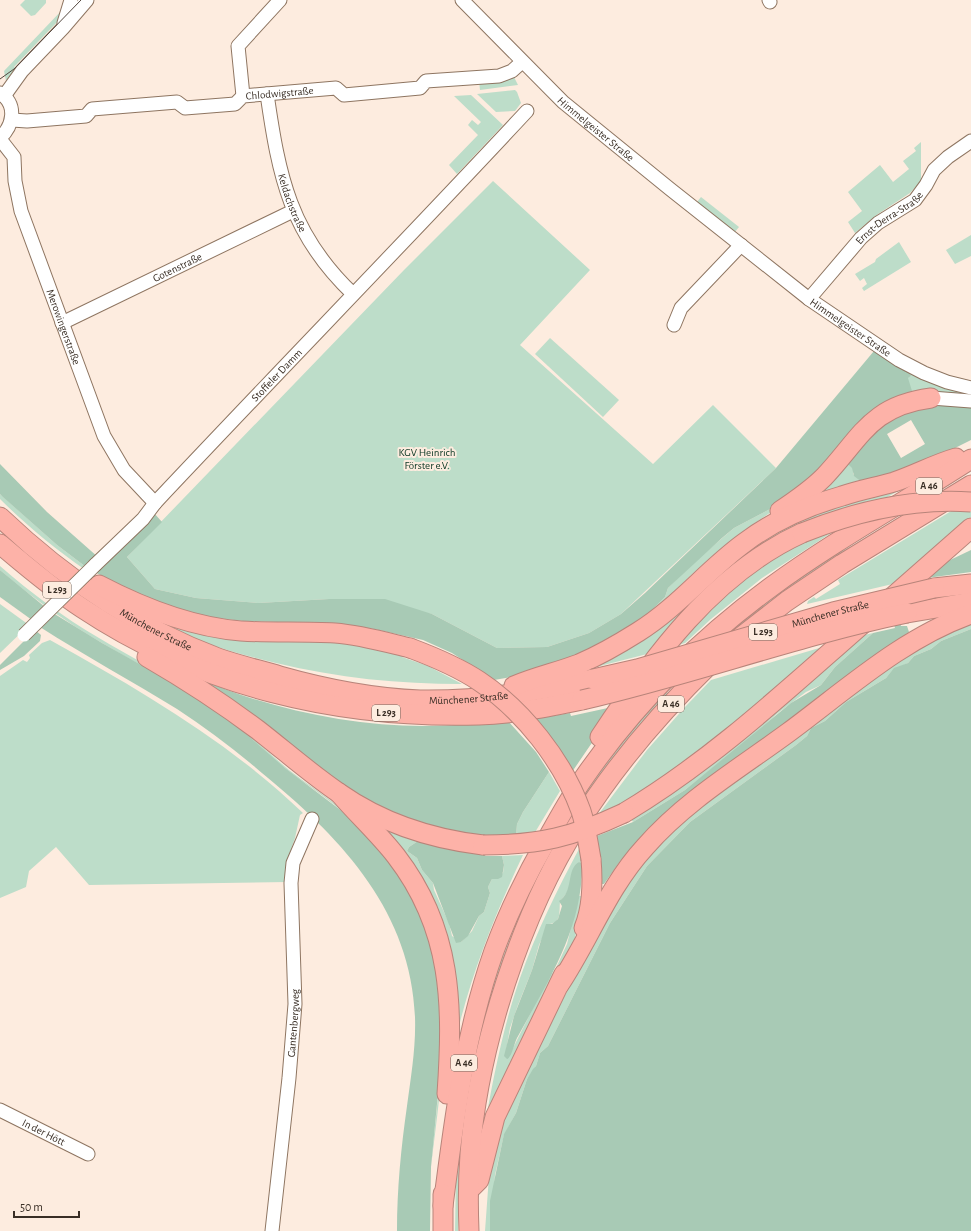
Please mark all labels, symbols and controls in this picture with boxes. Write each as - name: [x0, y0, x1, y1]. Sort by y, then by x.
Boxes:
- street label: Chlodwigstraße: [245, 84, 314, 101]
- street label: Himmelgeister Straße: [556, 95, 636, 163]
- street label: Keldachstraße: [276, 172, 309, 234]
- street label: Ernst-Derra-Straße: [853, 189, 925, 246]
- street label: Gotenstraße: [151, 251, 204, 284]
- street label: Merowingerstraße: [45, 288, 83, 366]
- street label: Himmelgeister Straße: [808, 296, 893, 358]
- street label: Stoffeler Damm: [249, 346, 304, 403]
- park label: KGV Heinrich Förster e.V.: [398, 447, 456, 471]
- road number: A 46: [916, 478, 942, 494]
- road number: L 293: [43, 582, 71, 598]
- street label: Münchener Straße: [790, 598, 870, 629]
- street label: Münchener Straße: [118, 606, 194, 652]
- road number: L 293: [749, 624, 777, 640]
- street label: Münchener Straße: [429, 689, 509, 706]
- road number: A 46: [658, 696, 684, 712]
- road number: L 293: [372, 705, 400, 721]
- street label: Gantenbergweg: [285, 988, 301, 1058]
- road number: A 46: [451, 1055, 477, 1071]
- street label: In der Hött: [21, 1117, 67, 1147]
- scale bar: [14, 1193, 79, 1219]
- text: 50 m: [20, 1201, 43, 1213]

